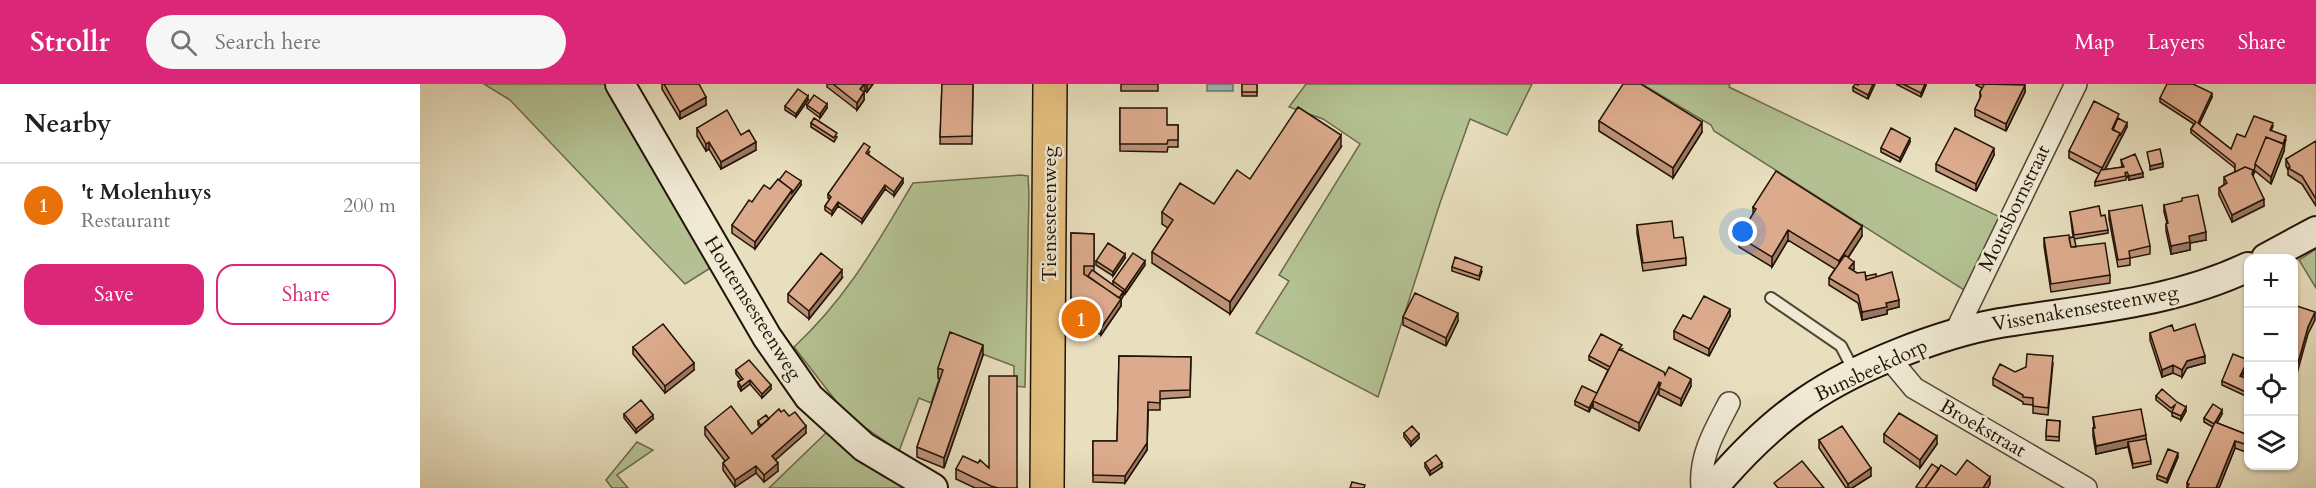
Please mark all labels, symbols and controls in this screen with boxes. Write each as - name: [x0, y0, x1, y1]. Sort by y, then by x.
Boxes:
- search box: [146, 15, 566, 69]
- text: Strollr: [30, 23, 110, 61]
- icon: search: [167, 26, 200, 59]
- text: Search here: [215, 27, 321, 57]
- text: Map: [2075, 28, 2115, 57]
- text: Layers: [2148, 28, 2205, 57]
- text: Share: [2238, 28, 2286, 57]
- text: Nearby: [24, 106, 112, 141]
- street label: Moutsbornstraat: [1972, 140, 2057, 276]
- street label: Tiensesteenweg: [1036, 146, 1063, 282]
- text: 't Molenhuys: [81, 177, 211, 207]
- text: 1: [38, 192, 49, 219]
- text: 200 m: [343, 192, 396, 219]
- text: Restaurant: [81, 207, 170, 234]
- your location: [1728, 217, 1757, 246]
- street label: Houtemsesteenweg: [698, 231, 809, 386]
- map controls: [2244, 254, 2298, 470]
- button: +: [2244, 254, 2298, 308]
- button: Save: [24, 264, 204, 325]
- button: Share: [216, 264, 396, 325]
- street label: Vissenakensesteenweg: [1990, 278, 2181, 338]
- pin: 1: [1062, 296, 1100, 342]
- button: −: [2244, 308, 2298, 362]
- street label: Bunsbeekdorp: [1810, 332, 1932, 408]
- button: locate: [2244, 362, 2298, 416]
- street label: Broekstraat: [1935, 392, 2032, 464]
- button: layers: [2244, 416, 2298, 470]

